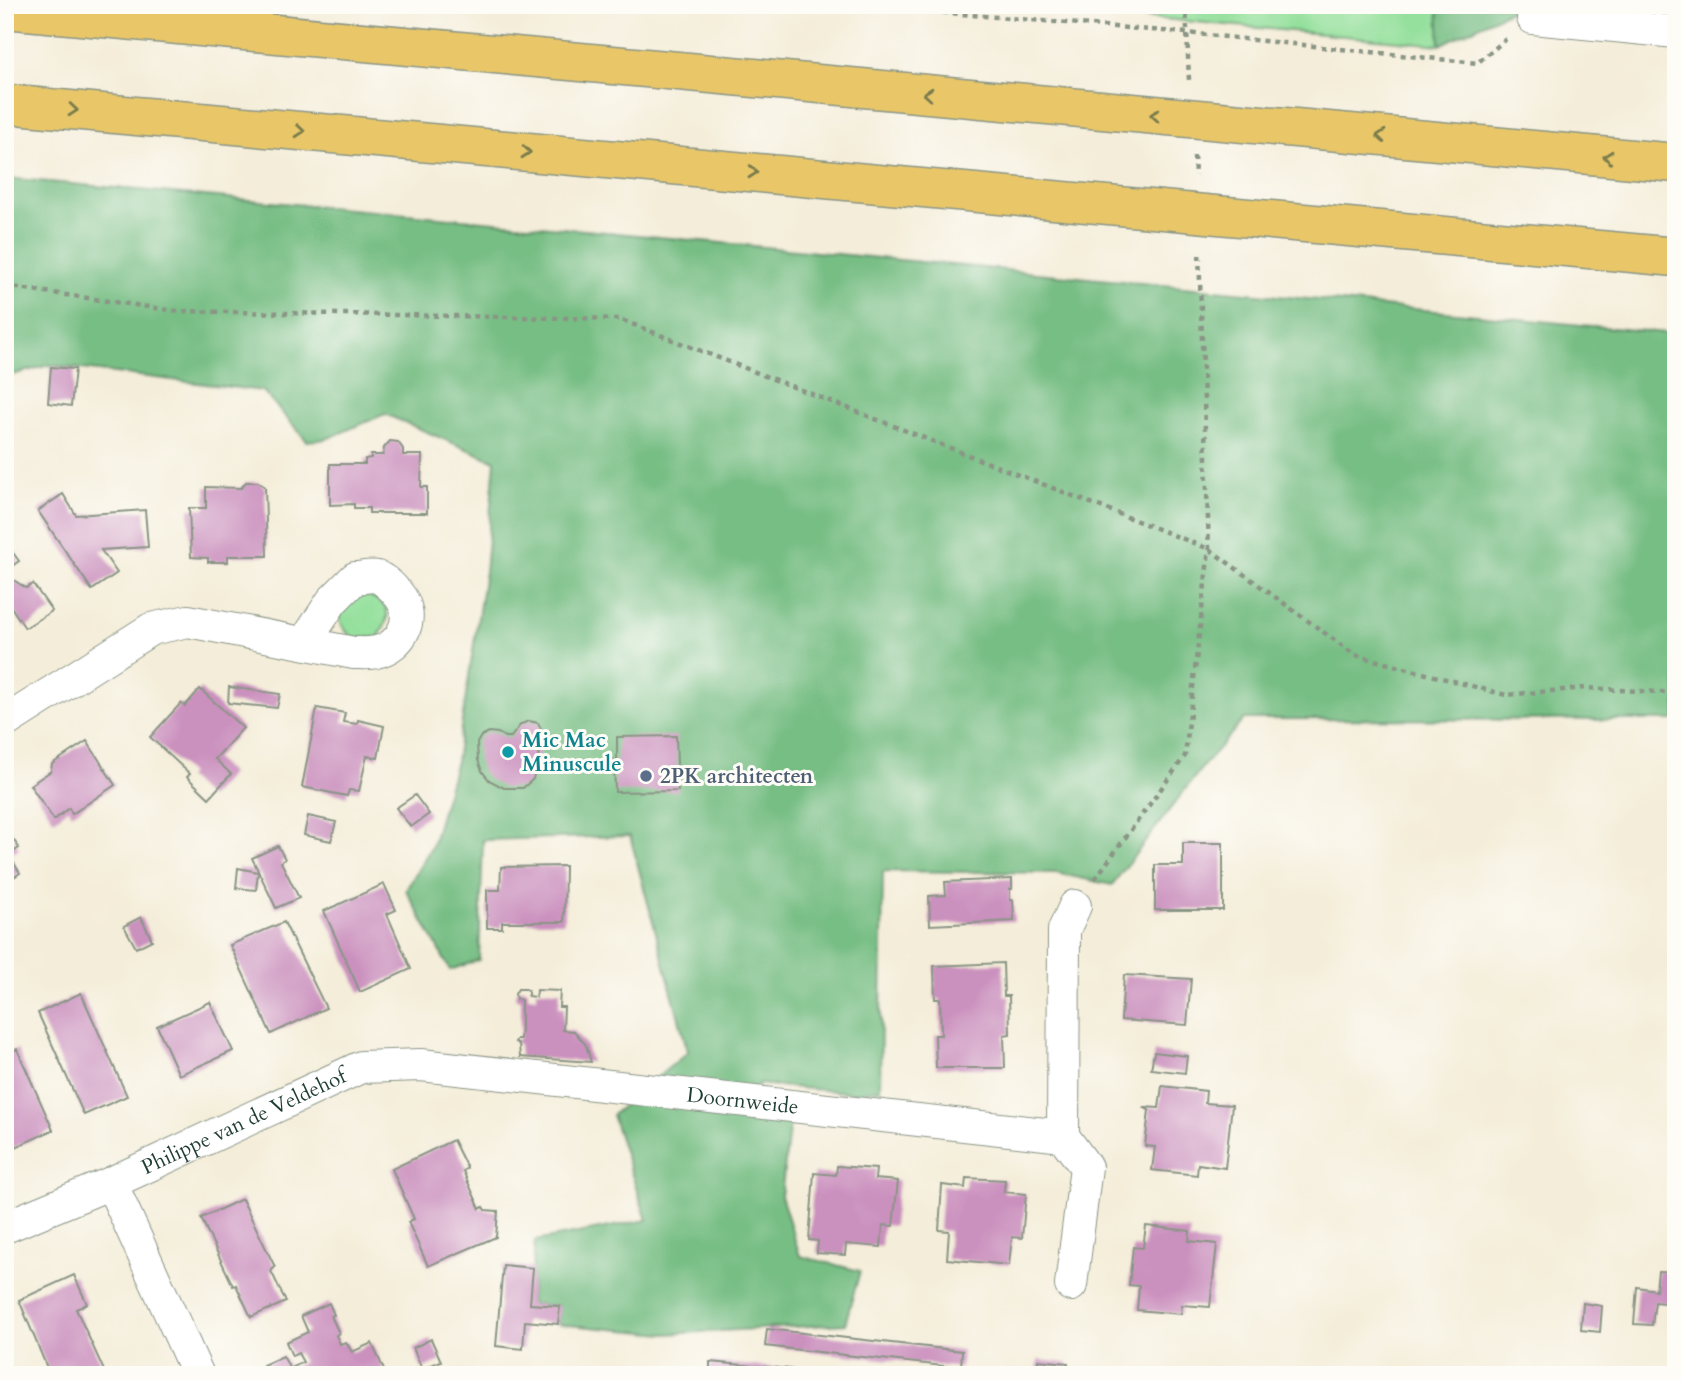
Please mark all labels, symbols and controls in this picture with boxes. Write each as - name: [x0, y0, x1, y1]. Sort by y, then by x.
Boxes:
- one-way arrow: [922, 87, 933, 102]
- one-way arrow: [68, 102, 79, 117]
- one-way arrow: [1149, 108, 1160, 123]
- one-way arrow: [295, 123, 306, 138]
- one-way arrow: [1375, 129, 1386, 144]
- one-way arrow: [520, 144, 532, 159]
- one-way arrow: [1602, 150, 1613, 165]
- one-way arrow: [747, 165, 759, 180]
- place label: Mic Mac Minuscule: [522, 726, 622, 779]
- marker: Mic Mac Minuscule: [500, 744, 516, 760]
- place label: 2PK architecten: [660, 762, 814, 791]
- marker: 2PK architecten: [638, 768, 654, 784]
- street label: Philippe van de Veldehof: [137, 1060, 354, 1182]
- street label: Doornweide: [685, 1080, 800, 1122]

